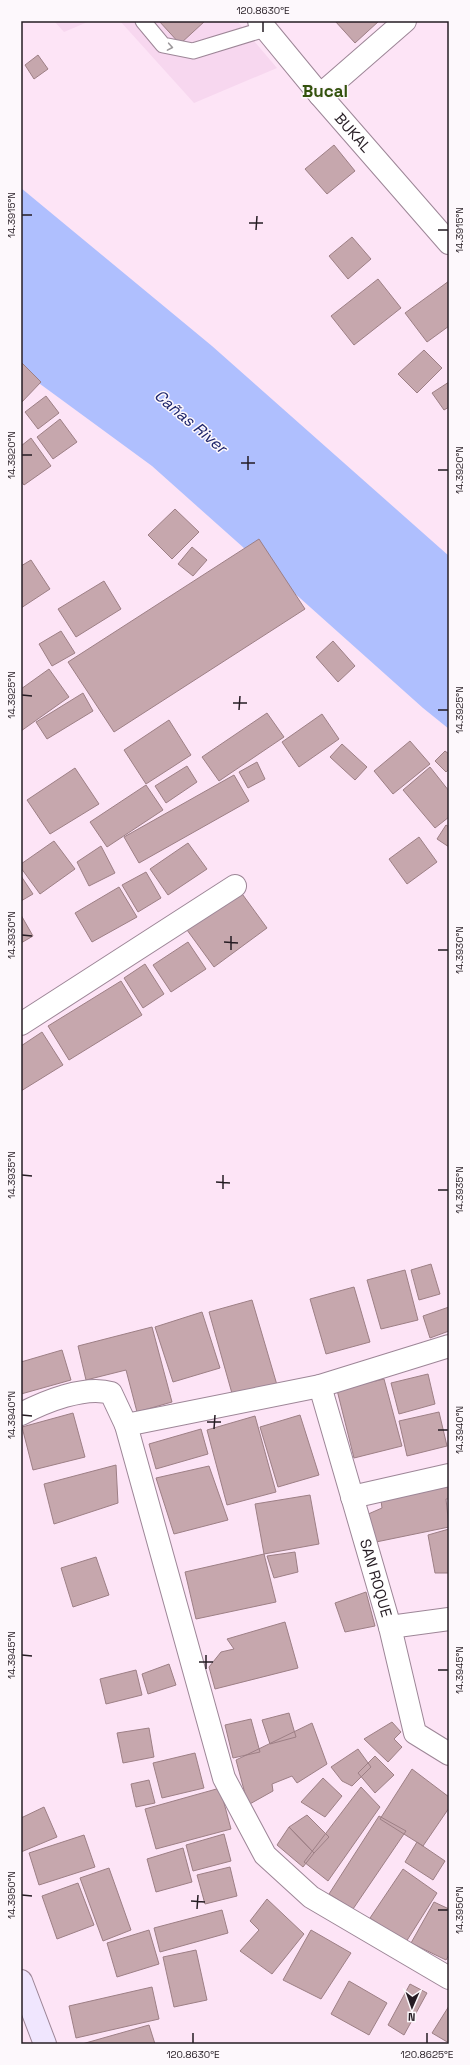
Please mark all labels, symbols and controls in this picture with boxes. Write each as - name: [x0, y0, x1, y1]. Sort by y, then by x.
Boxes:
- text: 120.8630°E: [236, 4, 290, 17]
- one-way arrow: [167, 42, 174, 50]
- district label: Bucal: [302, 80, 348, 102]
- street label: BUKAL: [331, 109, 376, 156]
- text: 14.3915°N: [5, 192, 18, 238]
- text: 14.3915°N: [453, 207, 466, 253]
- water label: Cañas River: [150, 385, 233, 459]
- text: 14.3920°N: [5, 431, 18, 479]
- text: 14.3920°N: [453, 446, 466, 494]
- text: 14.3925°N: [5, 671, 18, 719]
- text: 14.3925°N: [453, 686, 466, 734]
- text: 14.3930°N: [5, 911, 18, 959]
- text: 14.3930°N: [453, 926, 466, 974]
- text: 14.3935°N: [5, 1151, 18, 1199]
- text: 14.3935°N: [453, 1166, 466, 1214]
- text: 14.3940°N: [5, 1391, 18, 1439]
- text: 14.3940°N: [453, 1406, 466, 1454]
- street label: SAN ROQUE: [356, 1537, 397, 1619]
- text: 14.3945°N: [5, 1631, 18, 1679]
- text: 14.3945°N: [453, 1646, 466, 1694]
- text: 14.3950°N: [5, 1871, 18, 1919]
- text: 14.3950°N: [453, 1886, 466, 1934]
- north arrow: [392, 1987, 432, 2027]
- text: N: [408, 2010, 416, 2024]
- text: 120.8630°E: [166, 2048, 220, 2061]
- text: 120.8625°E: [401, 2048, 454, 2061]

